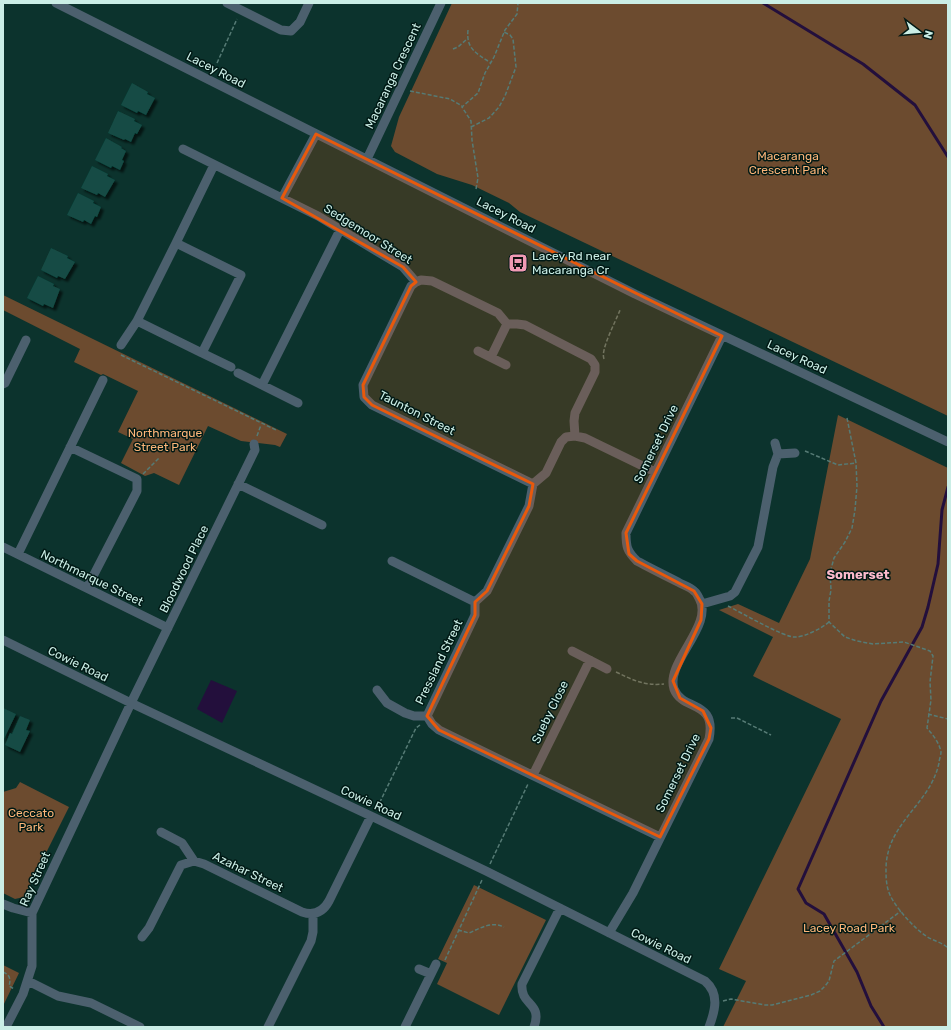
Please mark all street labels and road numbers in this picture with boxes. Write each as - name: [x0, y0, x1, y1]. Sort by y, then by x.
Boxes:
- street label: Macaranga Crescent: [362, 21, 424, 131]
- street label: Lacey Road: [184, 49, 248, 91]
- street label: Lacey Road: [474, 194, 538, 236]
- street label: Sedgemoor Street: [321, 201, 415, 267]
- street label: Lacey Road: [765, 337, 829, 377]
- street label: Taunton Street: [377, 388, 458, 438]
- street label: Somerset Drive: [631, 402, 681, 486]
- street label: Bloodwood Place: [157, 523, 211, 615]
- street label: Northmarque Street: [38, 547, 146, 609]
- street label: Pressland Street: [412, 617, 466, 707]
- street label: Cowie Road: [46, 643, 110, 685]
- street label: Sueby Close: [529, 678, 571, 746]
- street label: Somerset Drive: [653, 731, 703, 815]
- street label: Cowie Road: [338, 783, 404, 823]
- street label: Ray Street: [17, 849, 53, 908]
- street label: Azahar Street: [210, 849, 286, 895]
- street label: Cowie Road: [629, 925, 693, 967]

